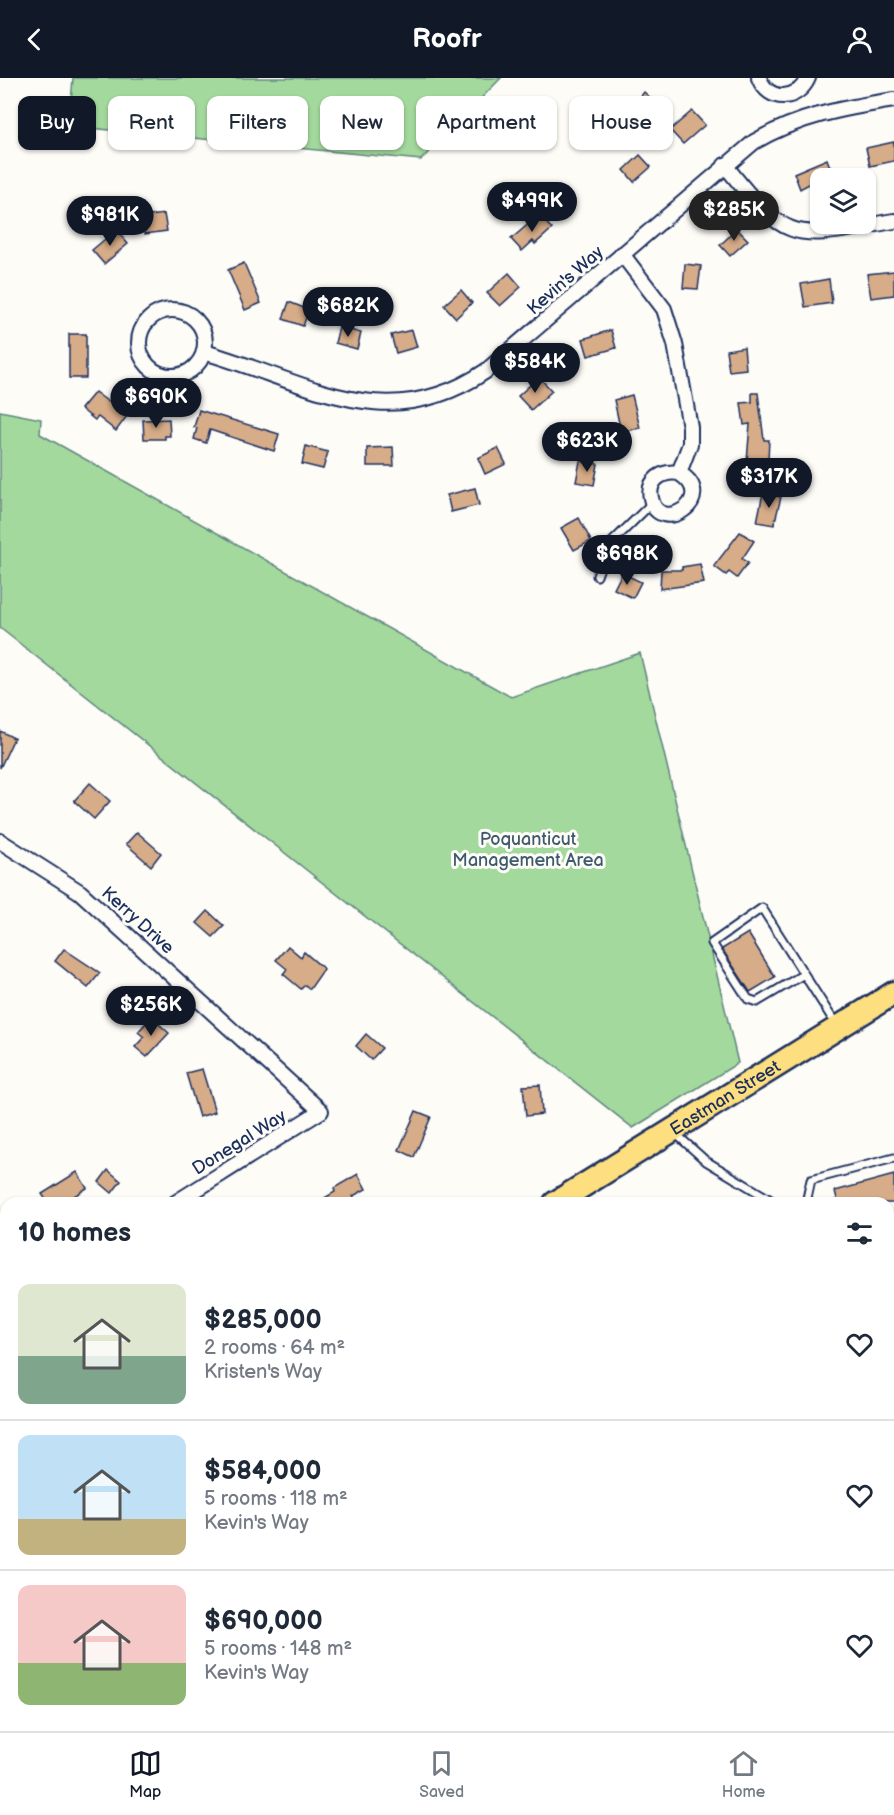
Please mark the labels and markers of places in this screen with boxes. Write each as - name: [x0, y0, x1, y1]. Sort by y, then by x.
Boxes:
- pin: $499K: [490, 182, 574, 233]
- pin: $285K: [692, 191, 776, 242]
- pin: $981K: [68, 196, 152, 247]
- pin: $682K: [306, 287, 390, 338]
- pin: $584K: [493, 343, 577, 394]
- pin: $690K: [114, 378, 198, 429]
- pin: $623K: [545, 422, 629, 473]
- pin: $317K: [727, 458, 811, 509]
- pin: $698K: [585, 535, 669, 586]
- pin: $256K: [109, 986, 193, 1037]

